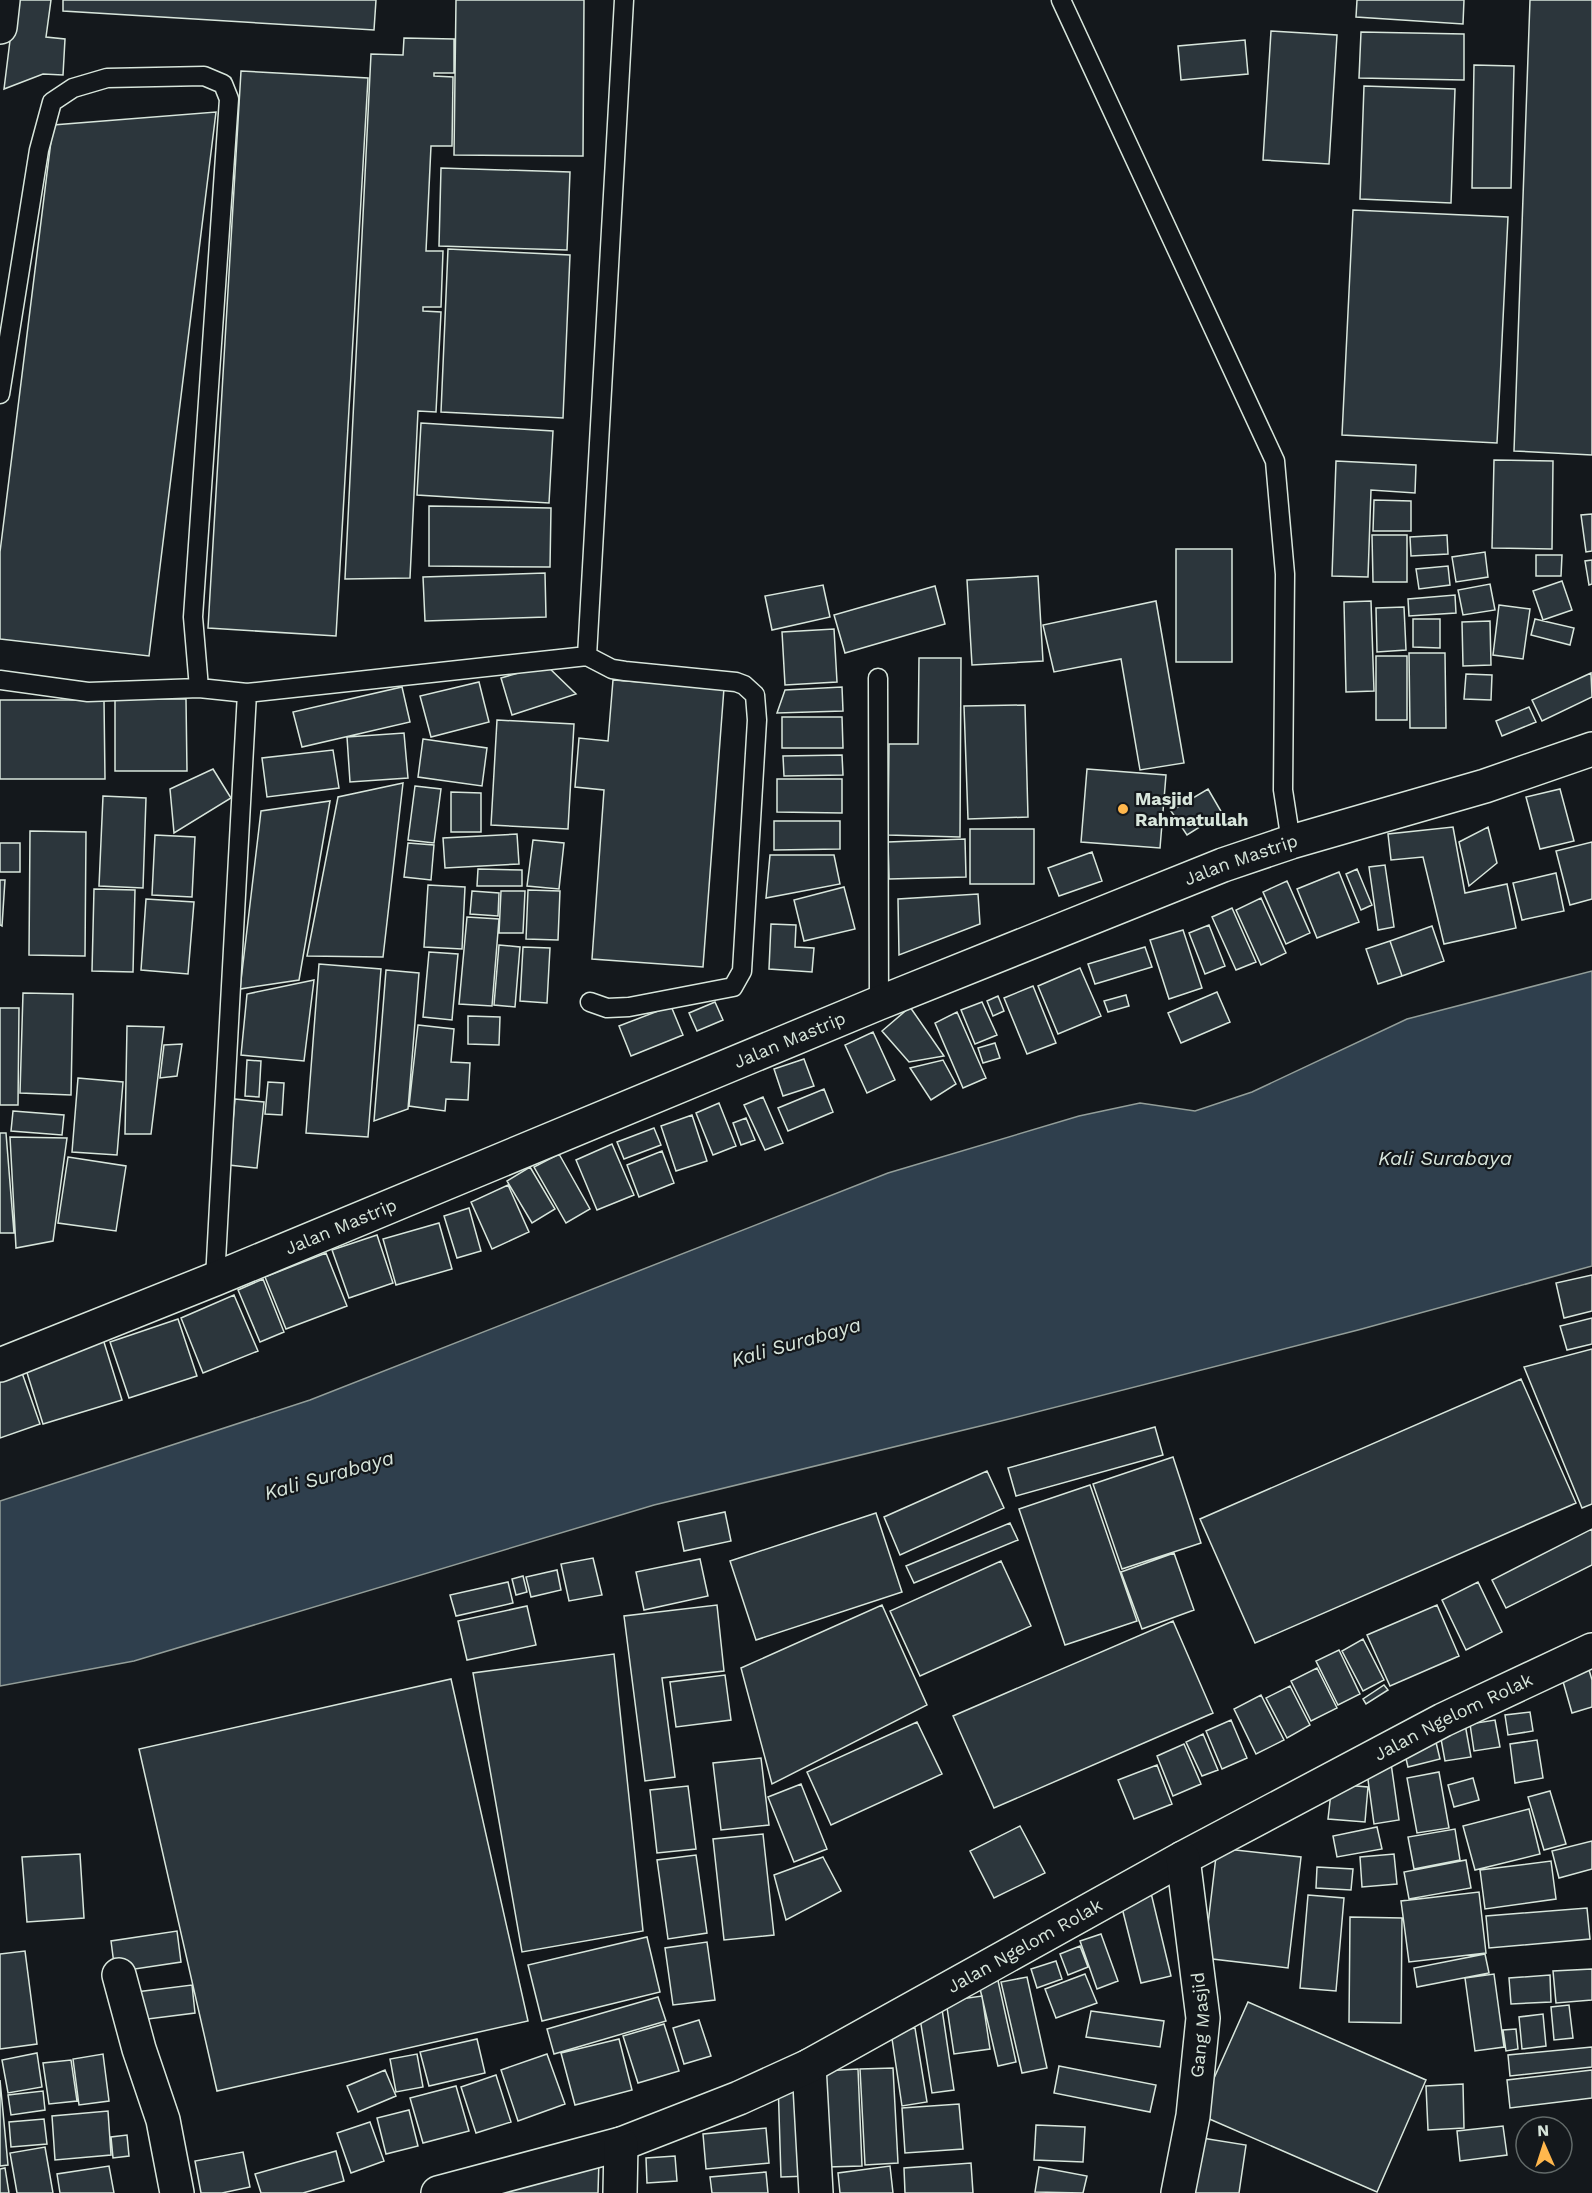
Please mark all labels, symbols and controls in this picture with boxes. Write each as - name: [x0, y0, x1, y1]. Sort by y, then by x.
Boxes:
- place label: Masjid Rahmatullah: [1135, 788, 1249, 830]
- marker: Masjid Rahmatullah: [1116, 802, 1130, 816]
- street label: Jalan Mastrip: [1181, 830, 1300, 889]
- street label: Jalan Mastrip: [731, 1007, 849, 1072]
- water label: Kali Surabaya: [1378, 1146, 1512, 1170]
- street label: Jalan Mastrip: [282, 1194, 400, 1259]
- water label: Kali Surabaya: [728, 1312, 864, 1372]
- water label: Kali Surabaya: [261, 1445, 397, 1505]
- street label: Jalan Ngelom Rolak: [1370, 1669, 1536, 1765]
- street label: Jalan Ngelom Rolak: [943, 1894, 1106, 1997]
- street label: Gang Masjid: [1186, 1971, 1214, 2079]
- north arrow: [1514, 2115, 1574, 2175]
- text: N: [1537, 2121, 1550, 2140]

